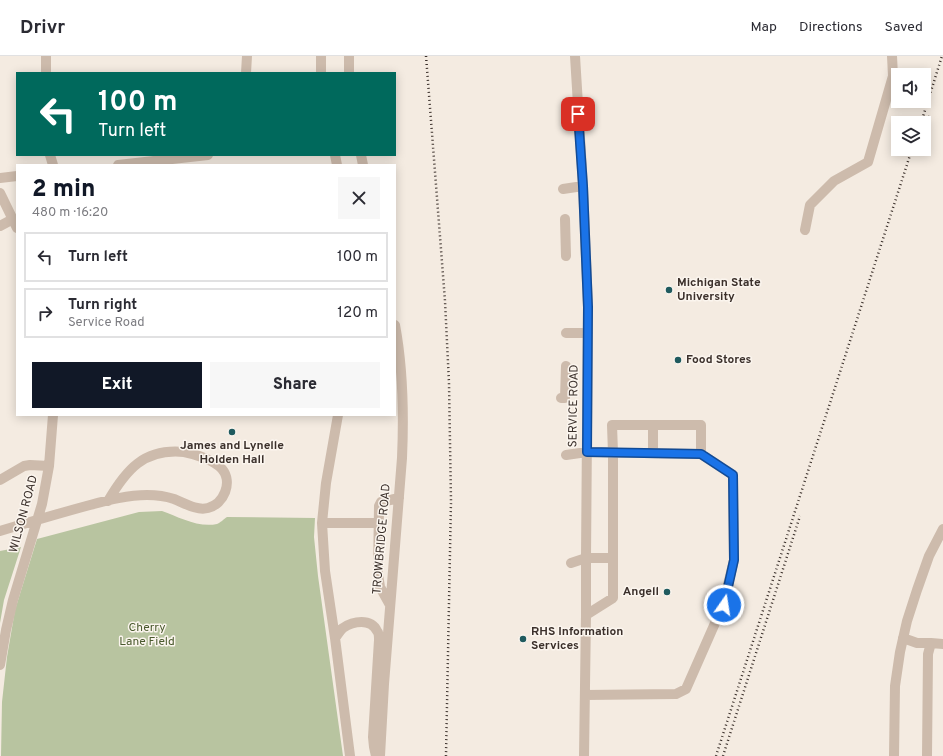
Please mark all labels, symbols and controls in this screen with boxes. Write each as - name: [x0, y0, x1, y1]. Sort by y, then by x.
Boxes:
- text: Drivr: [20, 16, 65, 40]
- text: Map: [751, 19, 777, 36]
- text: Directions: [799, 19, 863, 36]
- text: Saved: [885, 19, 923, 36]
- map controls: [891, 68, 931, 156]
- button: sound: [891, 68, 931, 108]
- text: 100 m: [98, 85, 178, 121]
- icon: left: [32, 88, 84, 140]
- pin: [561, 97, 595, 131]
- icon: arrive: [567, 103, 589, 125]
- button: layers: [891, 116, 931, 156]
- text: Turn left: [98, 120, 166, 143]
- text: 2 min: [32, 175, 96, 205]
- button: close: [338, 177, 380, 219]
- text: 480 m · 16:20: [32, 205, 108, 221]
- icon: left: [34, 246, 56, 268]
- text: Turn left: [68, 248, 128, 267]
- text: 100 m: [337, 248, 378, 267]
- place label: Michigan State University: [677, 275, 761, 305]
- marker: Michigan State University: [664, 285, 674, 295]
- text: Turn right: [68, 296, 137, 315]
- icon: right: [34, 302, 56, 324]
- text: 120 m: [337, 304, 378, 323]
- text: Service Road: [68, 315, 145, 331]
- place label: Food Stores: [686, 352, 752, 368]
- marker: Food Stores: [673, 355, 683, 365]
- button: Exit: [32, 362, 202, 408]
- button: Share: [210, 362, 380, 408]
- street label: SERVICE ROAD: [565, 364, 583, 448]
- marker: James and Lynelle Holden Hall: [227, 427, 237, 437]
- place label: James and Lynelle Holden Hall: [180, 438, 284, 468]
- street label: WILSON ROAD: [6, 474, 42, 554]
- street label: TROWBRIDGE ROAD: [369, 483, 395, 595]
- place label: Angell: [623, 584, 659, 600]
- position arrow: [703, 584, 745, 626]
- marker: Angell: [662, 587, 672, 597]
- park label: Cherry Lane Field: [119, 620, 175, 650]
- place label: RHS Information Services: [531, 624, 623, 654]
- marker: RHS Information Services: [518, 634, 528, 644]

